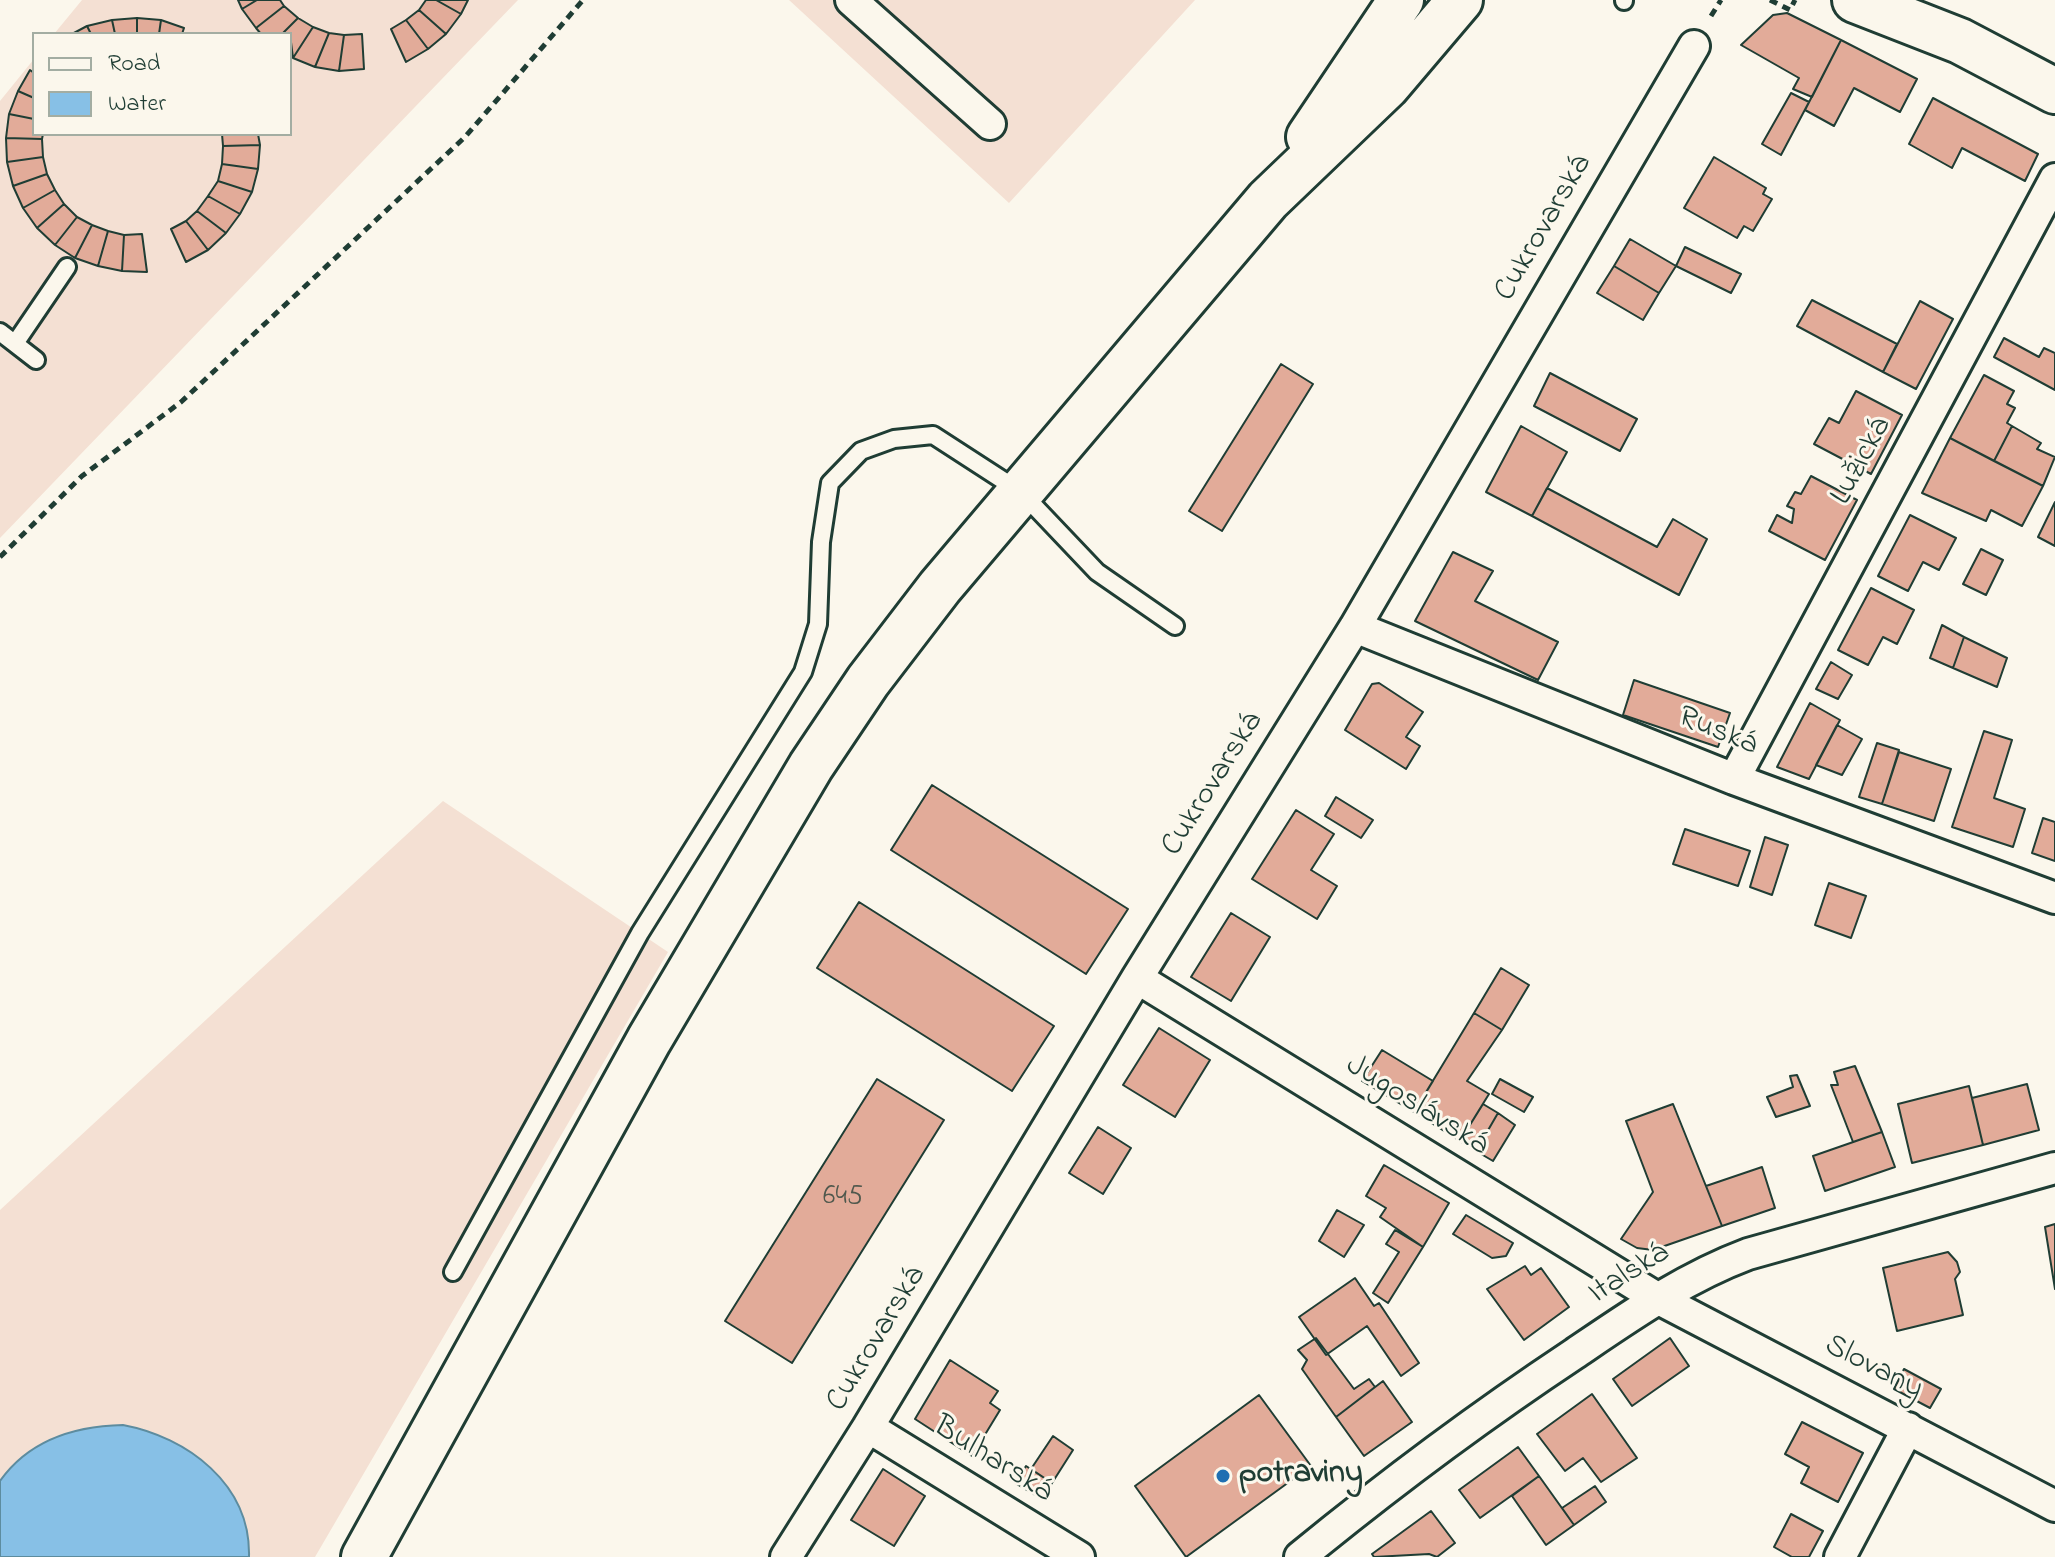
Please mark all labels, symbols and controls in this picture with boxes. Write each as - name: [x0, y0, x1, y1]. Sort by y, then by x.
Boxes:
- legend: [32, 32, 292, 136]
- text: Road: [108, 47, 160, 82]
- text: Water: [108, 87, 166, 122]
- street label: Cukrovarská: [1488, 149, 1602, 309]
- street label: Lužická: [1824, 412, 1902, 512]
- street label: Ruská: [1672, 700, 1762, 766]
- street label: Cukrovarská: [1155, 706, 1273, 864]
- street label: Jugoslávská: [1337, 1048, 1495, 1166]
- house number: 645: [823, 1181, 863, 1215]
- street label: Italská: [1583, 1236, 1677, 1314]
- street label: Cukrovarská: [820, 1261, 936, 1419]
- street label: Slovany: [1817, 1328, 1929, 1410]
- street label: Bulharská: [925, 1409, 1059, 1513]
- place label: potraviny: [1239, 1457, 1363, 1495]
- marker: potraviny: [1214, 1467, 1232, 1485]

